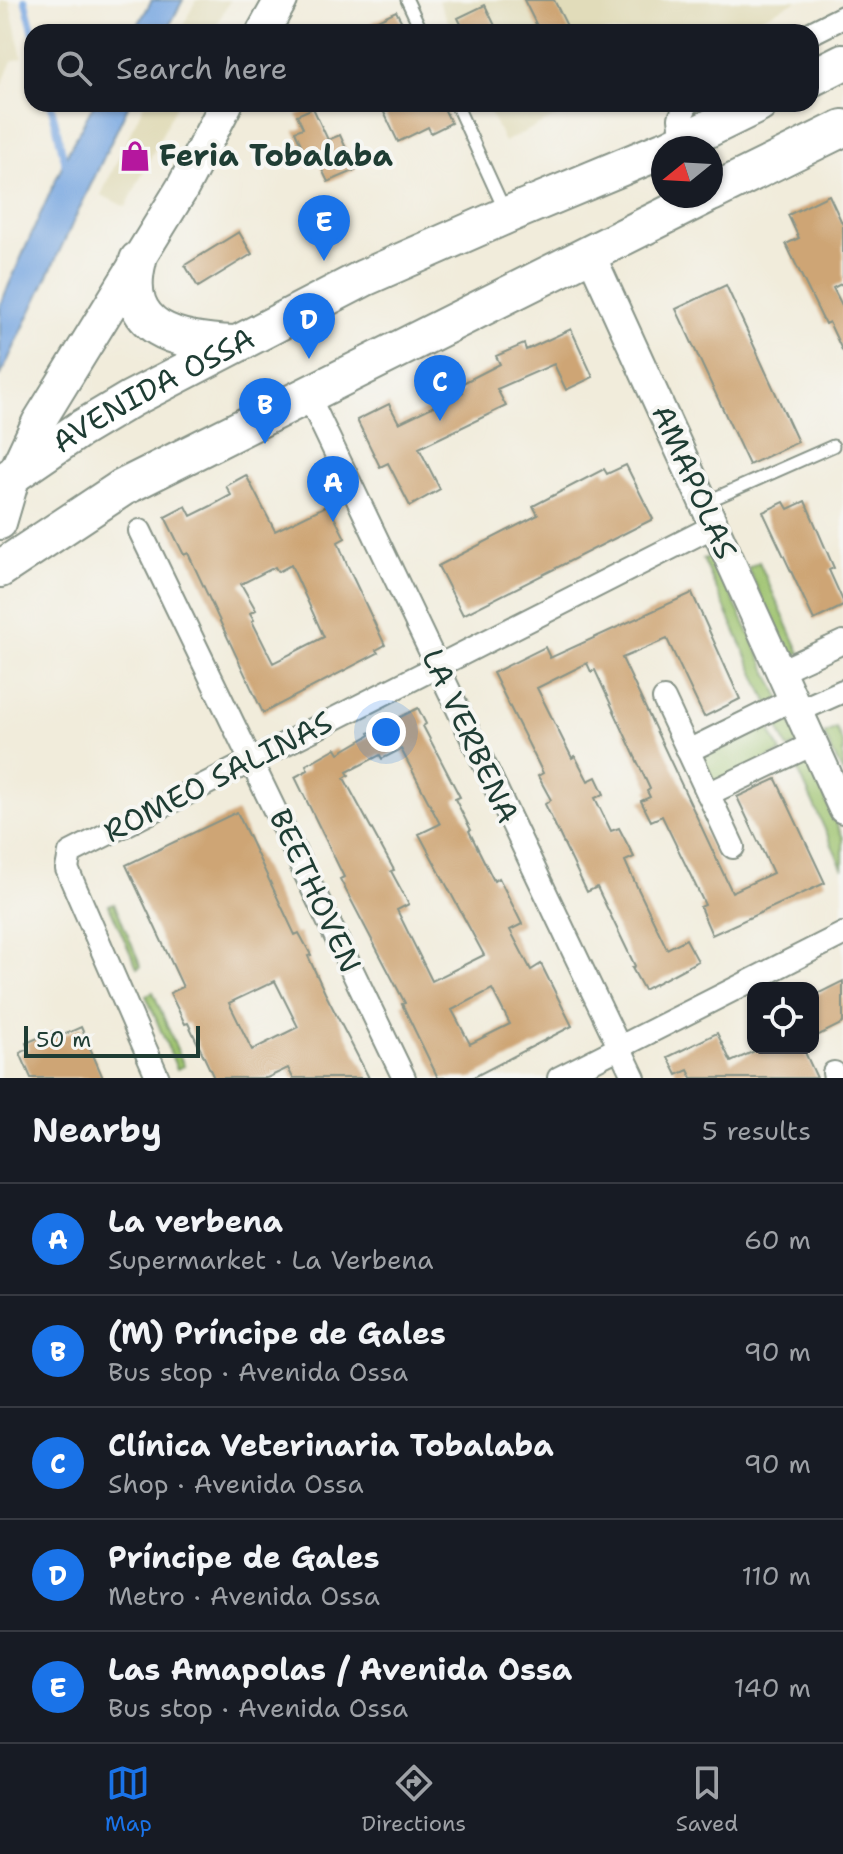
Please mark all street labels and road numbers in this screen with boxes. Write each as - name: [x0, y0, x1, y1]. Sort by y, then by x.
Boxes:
- street label: AVENIDA OSSA: [44, 317, 261, 463]
- street label: AMAPOLAS: [642, 398, 747, 566]
- street label: LA VERBENA: [412, 642, 529, 830]
- street label: ROMEO SALINAS: [96, 701, 339, 852]
- street label: BEETHOVEN: [260, 802, 371, 979]

